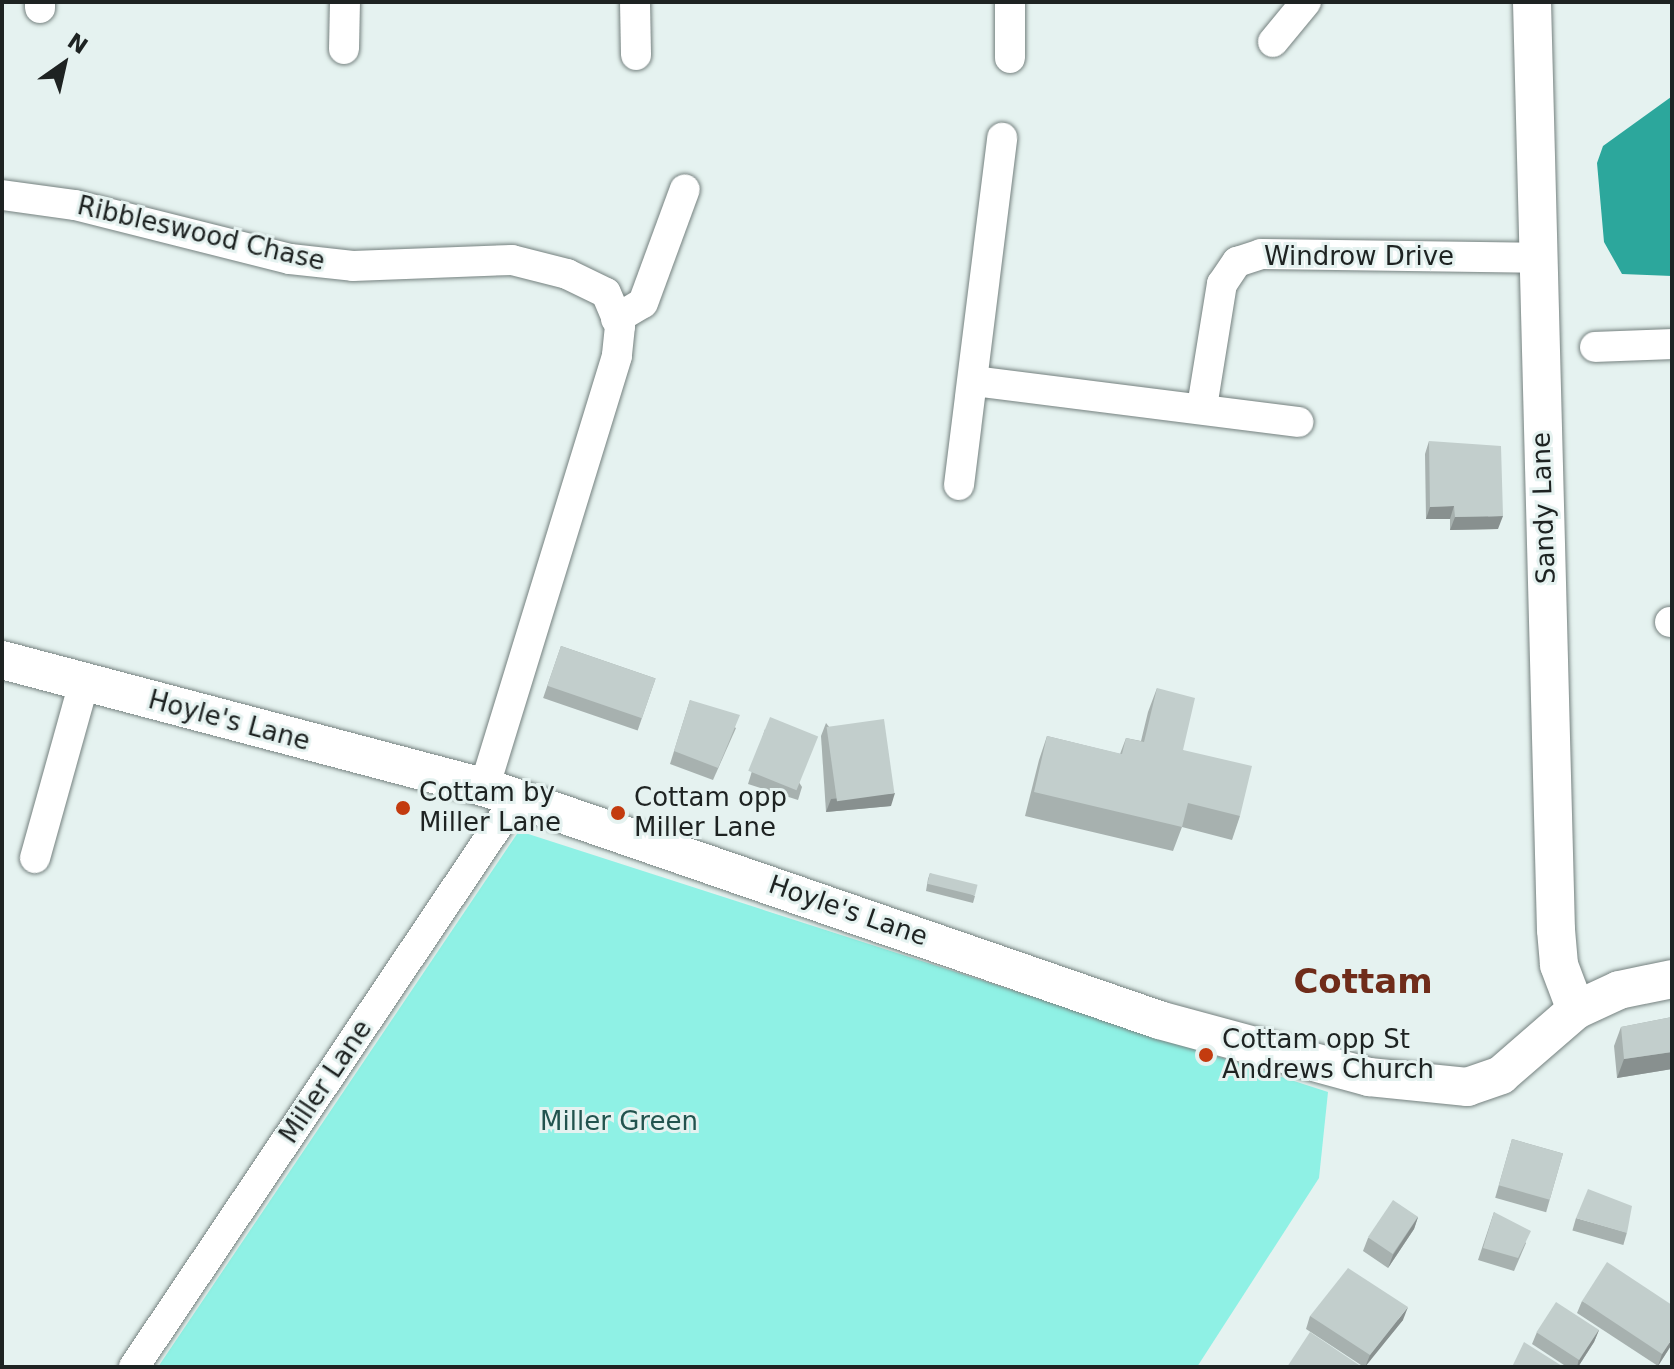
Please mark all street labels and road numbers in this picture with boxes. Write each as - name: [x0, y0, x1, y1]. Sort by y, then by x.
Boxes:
- street label: Ribbleswood Chase: [74, 190, 328, 278]
- street label: Windrow Drive: [1264, 241, 1454, 273]
- street label: Sandy Lane: [1526, 432, 1562, 584]
- street label: Hoyle's Lane: [145, 684, 313, 758]
- street label: Hoyle's Lane: [764, 869, 932, 953]
- street label: Miller Lane: [273, 1014, 379, 1150]

